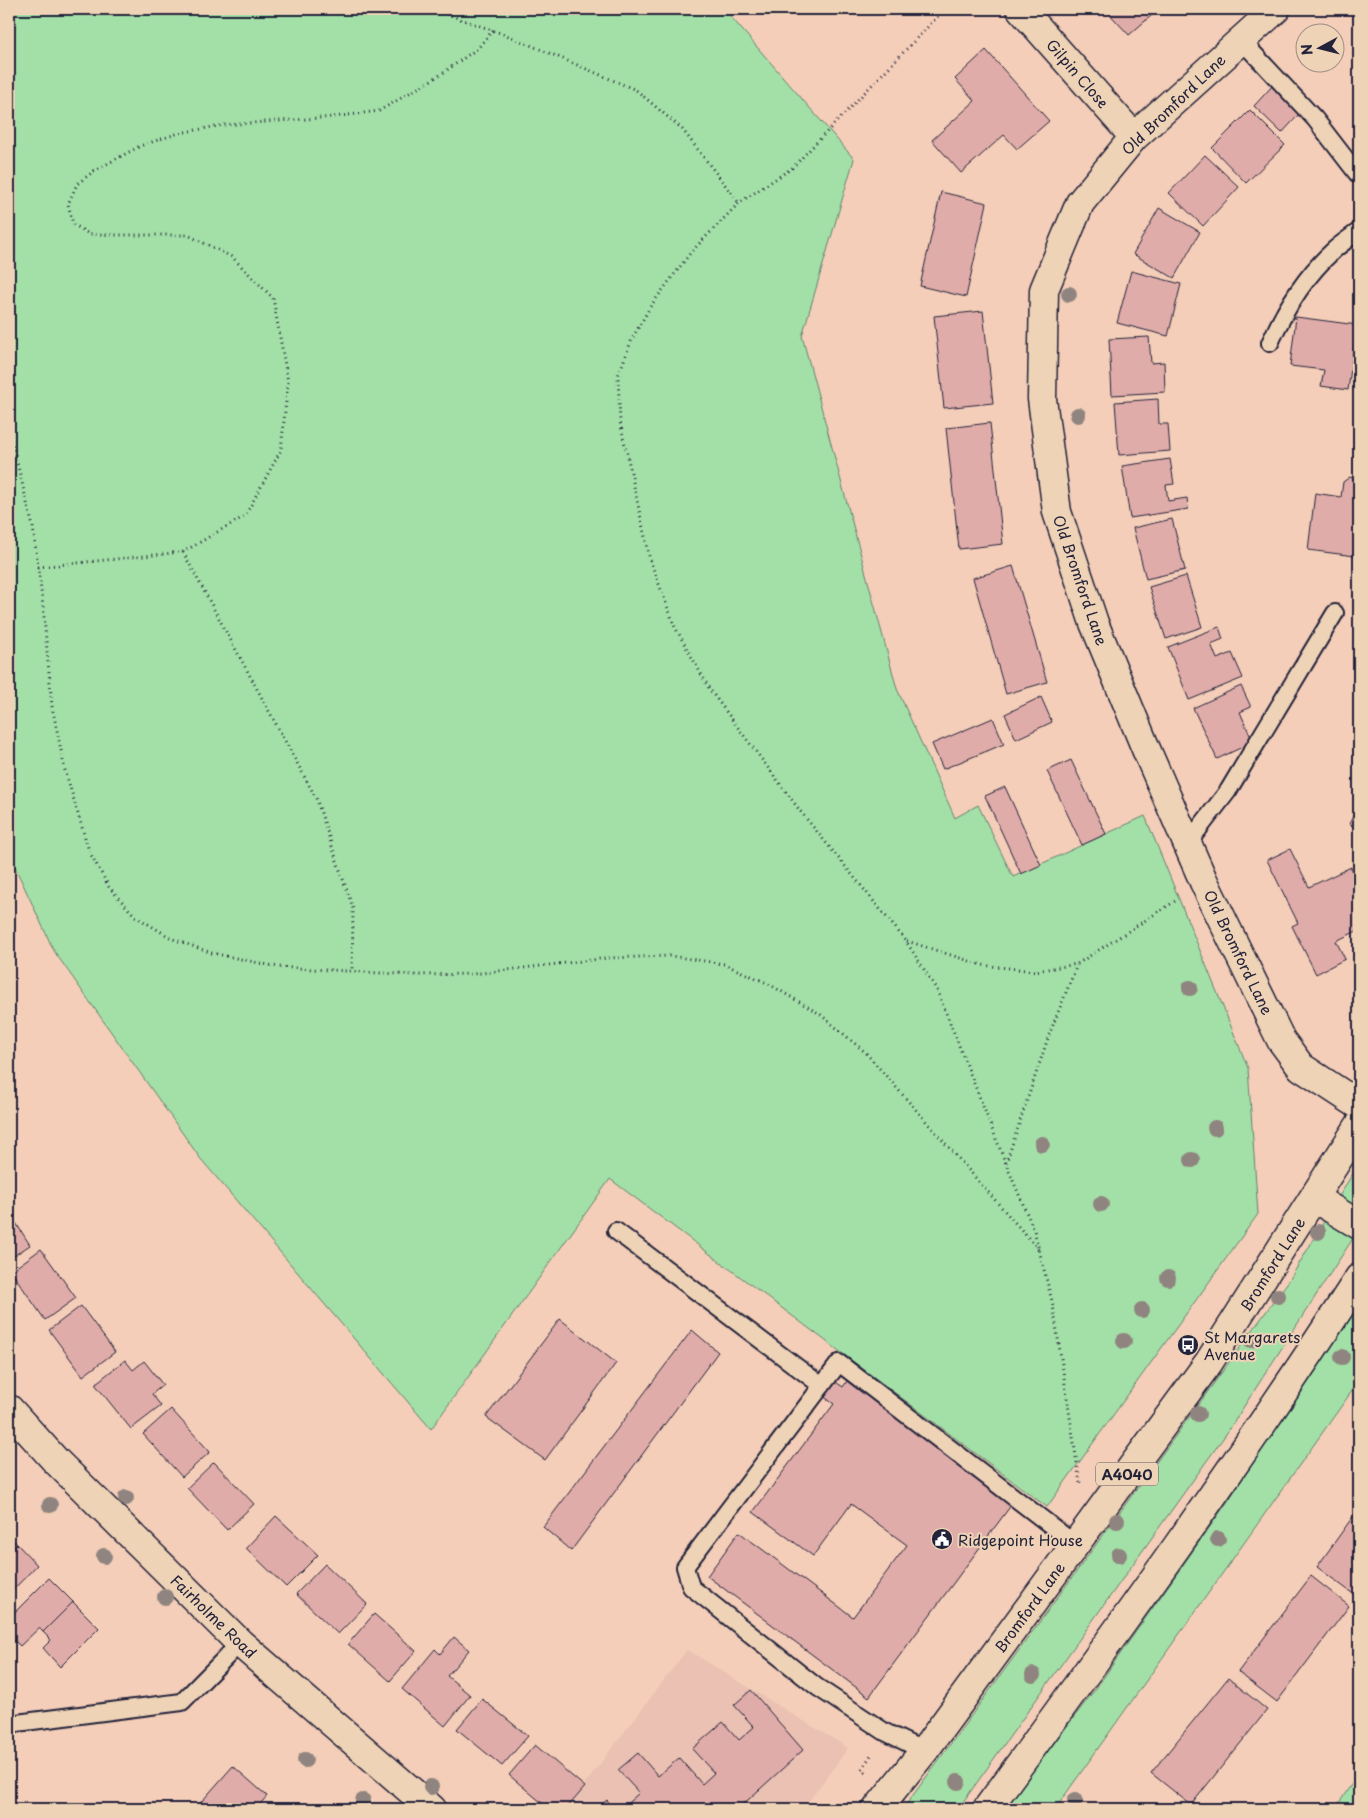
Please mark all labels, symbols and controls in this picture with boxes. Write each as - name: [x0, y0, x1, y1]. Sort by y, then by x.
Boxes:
- north arrow: [1296, 22, 1346, 72]
- street label: Gilpin Close: [1041, 33, 1115, 113]
- text: N: [1296, 43, 1318, 56]
- street label: Old Bromford Lane: [1116, 48, 1230, 160]
- street label: Old Bromford Lane: [1048, 512, 1114, 648]
- street label: Old Bromford Lane: [1199, 886, 1279, 1018]
- street label: Bromford Lane: [1234, 1212, 1310, 1316]
- place label: St Margarets Avenue: [1204, 1325, 1300, 1365]
- bus stop icon: St Margarets Avenue: [1176, 1333, 1200, 1357]
- road number: A4040: [1096, 1462, 1158, 1486]
- public building icon: Ridgepoint House: [930, 1527, 954, 1551]
- place label: Ridgepoint House: [958, 1528, 1083, 1551]
- street label: Bromford Lane: [988, 1557, 1070, 1657]
- street label: Fairholme Road: [166, 1569, 262, 1663]

